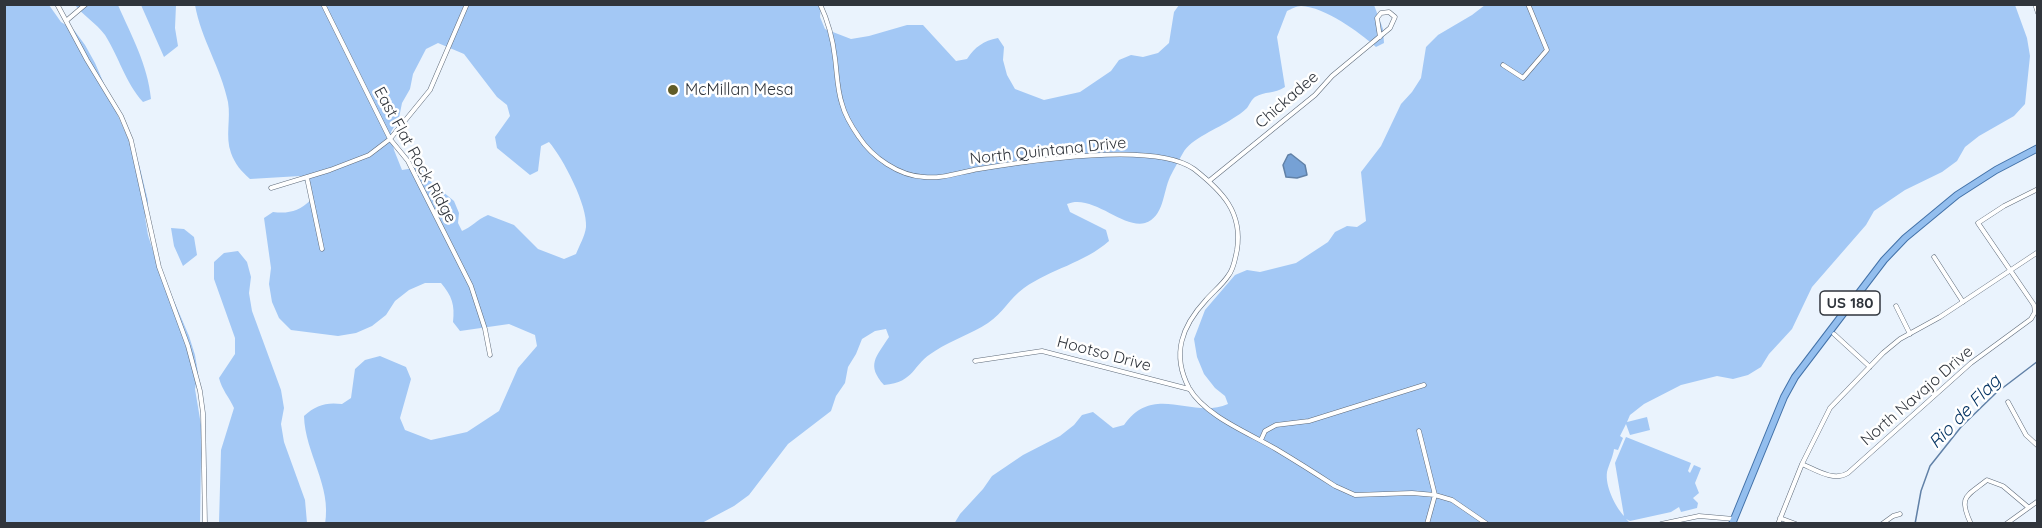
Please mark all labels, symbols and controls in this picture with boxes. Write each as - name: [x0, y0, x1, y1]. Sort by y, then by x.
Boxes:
- street label: Chickadee: [1252, 67, 1322, 133]
- place label: McMillan Mesa: [685, 80, 793, 100]
- marker: McMillan Mesa: [666, 83, 680, 97]
- street label: East Flat Rock Ridge: [370, 84, 460, 226]
- street label: North Quintana Drive: [969, 133, 1127, 169]
- road number: US 180: [1820, 291, 1880, 315]
- street label: Hootso Drive: [1055, 332, 1153, 376]
- street label: North Navajo Drive: [1857, 342, 1977, 450]
- water label: Rio de Flag: [1925, 371, 2005, 453]

